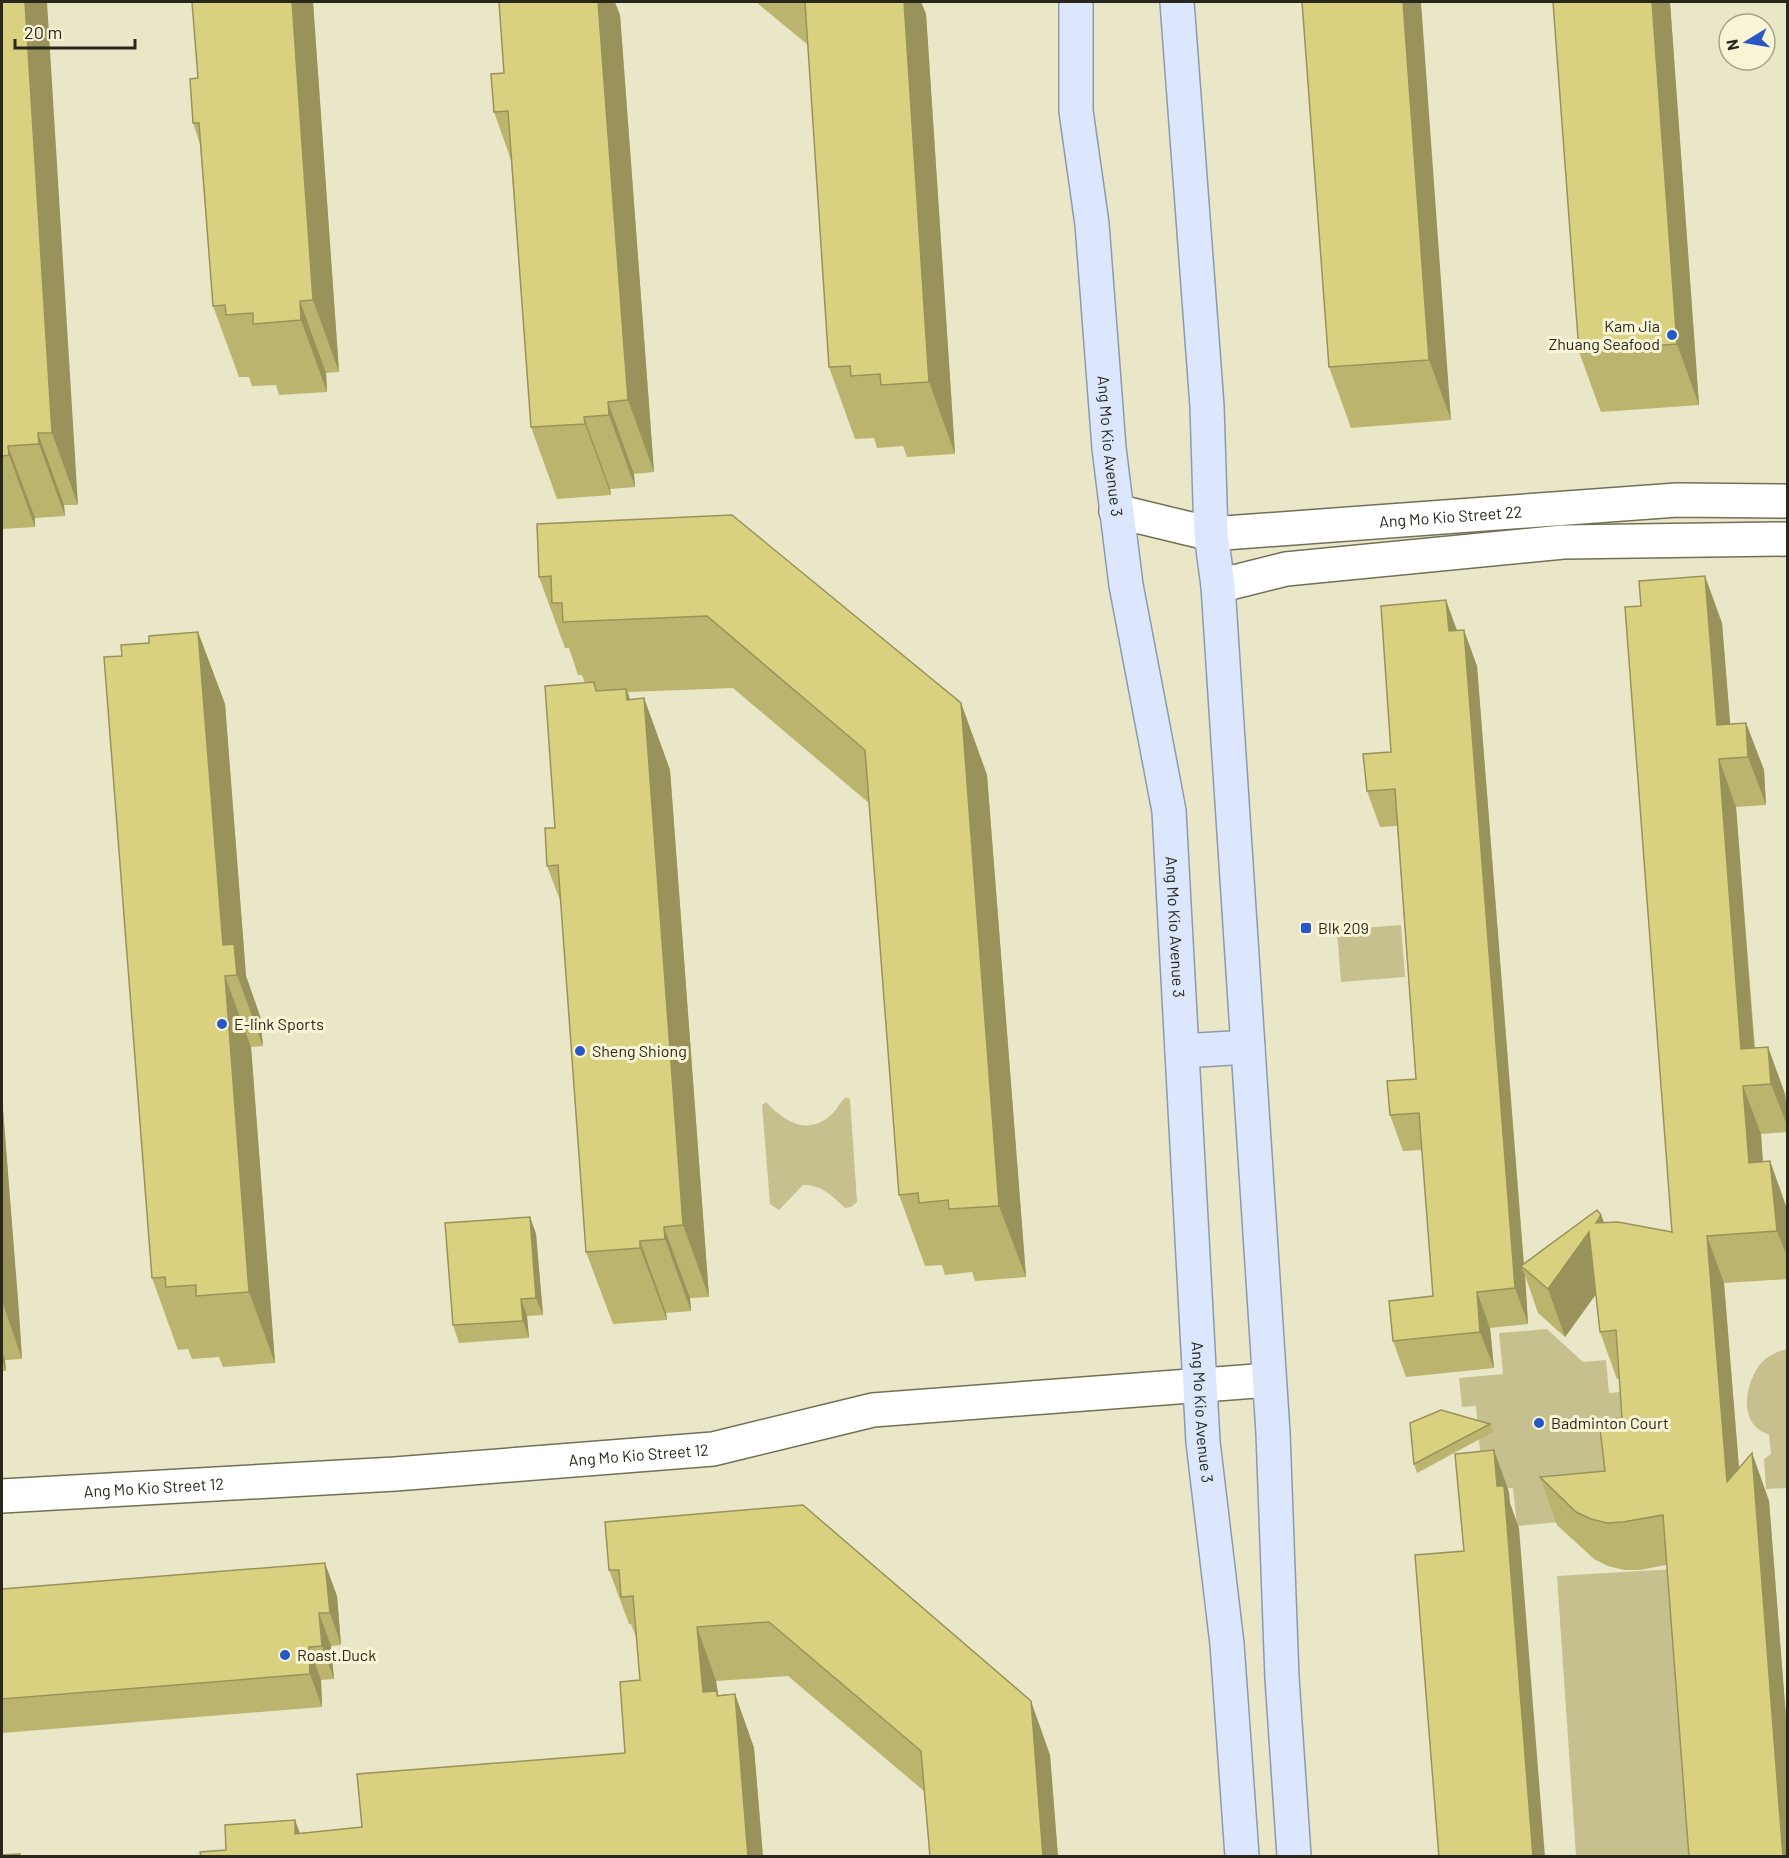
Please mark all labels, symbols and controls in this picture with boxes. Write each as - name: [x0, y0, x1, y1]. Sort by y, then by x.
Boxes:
- scale bar: [15, 12, 135, 50]
- north arrow: [1717, 12, 1777, 72]
- text: 20 m: [24, 21, 62, 43]
- text: N: [1721, 38, 1742, 52]
- place label: Kam Jia Zhuang Seafood: [1548, 316, 1660, 353]
- marker: Kam Jia Zhuang Seafood: [1665, 328, 1679, 342]
- street label: Ang Mo Kio Avenue 3: [1095, 375, 1127, 518]
- street label: Ang Mo Kio Street 22: [1378, 501, 1523, 531]
- street label: Ang Mo Kio Avenue 3: [1162, 856, 1189, 998]
- place label: Blk 209: [1318, 918, 1369, 937]
- marker: Blk 209: [1299, 921, 1313, 935]
- place label: E-link Sports: [234, 1014, 324, 1033]
- marker: E-link Sports: [215, 1017, 229, 1031]
- place label: Sheng Shiong: [592, 1041, 687, 1060]
- marker: Sheng Shiong: [573, 1044, 587, 1058]
- street label: Ang Mo Kio Avenue 3: [1189, 1341, 1218, 1484]
- place label: Badminton Court: [1551, 1413, 1669, 1432]
- marker: Badminton Court: [1532, 1416, 1546, 1430]
- street label: Ang Mo Kio Street 12: [568, 1439, 709, 1469]
- street label: Ang Mo Kio Street 12: [83, 1474, 224, 1500]
- place label: Roast.Duck: [297, 1645, 376, 1664]
- marker: Roast.Duck: [278, 1648, 292, 1662]

